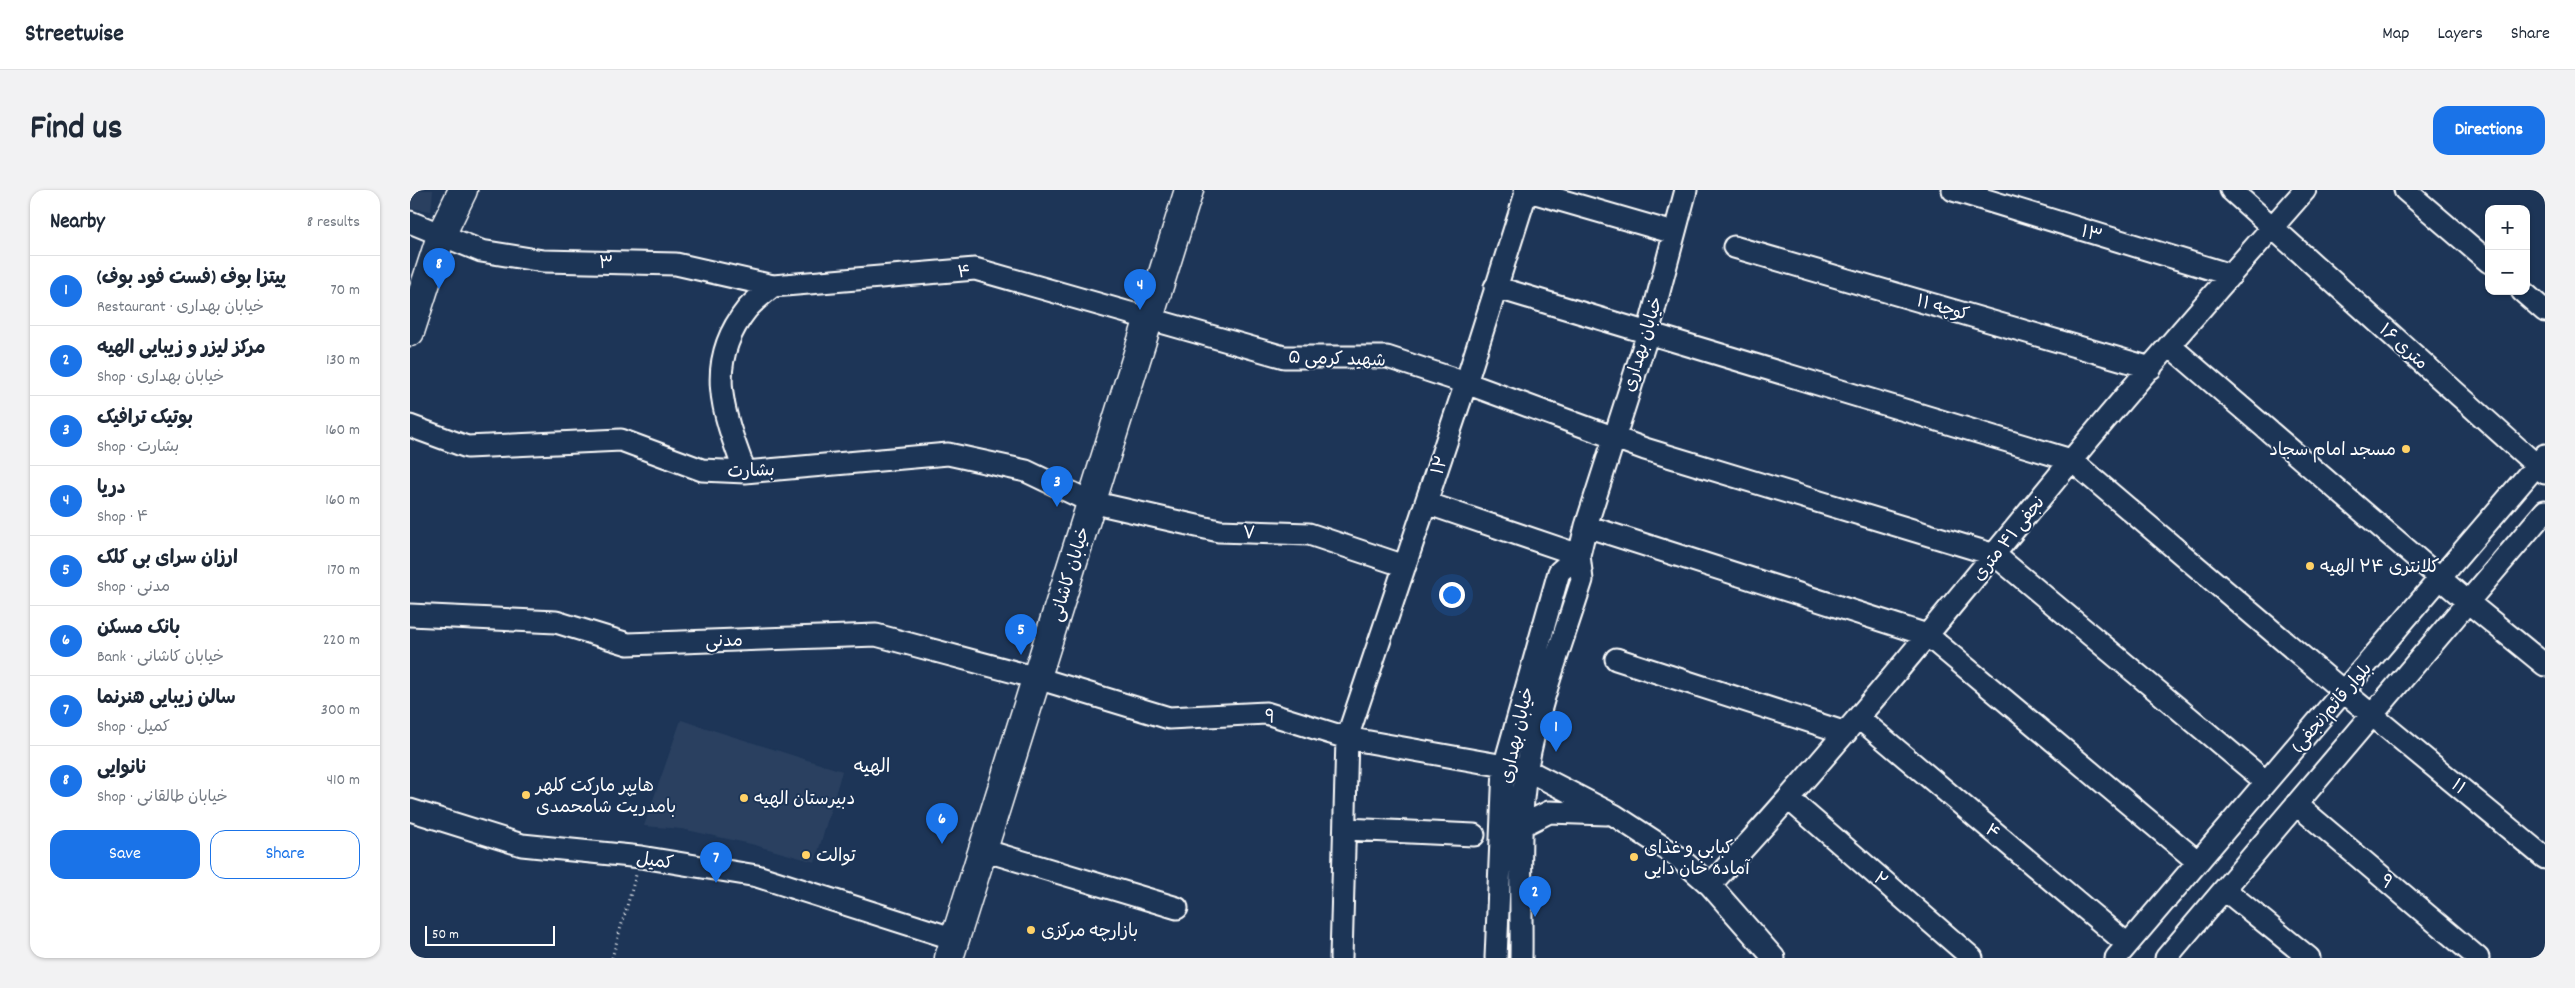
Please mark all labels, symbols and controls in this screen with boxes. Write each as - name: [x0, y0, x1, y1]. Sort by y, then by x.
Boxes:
- text: Streetwise: [25, 18, 124, 52]
- text: Map: [2382, 22, 2409, 47]
- text: Layers: [2437, 22, 2483, 47]
- text: Share: [2511, 22, 2550, 47]
- text: Find us: [30, 105, 122, 155]
- button: Directions: [2433, 106, 2545, 155]
- map controls: [2485, 205, 2530, 295]
- button: +: [2485, 205, 2530, 250]
- text: Nearby: [50, 208, 105, 238]
- text: 8 results: [307, 211, 360, 234]
- street label: ۱۳: [2077, 220, 2105, 250]
- pin: 8: [423, 248, 455, 289]
- button: −: [2485, 250, 2530, 295]
- street label: ۳: [598, 252, 614, 277]
- street label: ۴: [957, 261, 971, 286]
- text: پیتزا بوف (فست فود بوف): [97, 266, 286, 293]
- pin: 4: [1124, 269, 1156, 310]
- text: 1: [64, 279, 68, 302]
- text: 70 m: [330, 279, 360, 302]
- street label: کوچه ۱۱: [1913, 290, 1972, 329]
- street label: خیابان بهداری: [1618, 294, 1671, 395]
- text: Restaurant · خیابان بهداری: [97, 296, 264, 319]
- street label: ۱۶ متری: [2372, 319, 2432, 377]
- text: مرکز لیزر و زیبایی الهیه: [97, 336, 265, 363]
- street label: ۵ شهید کرمی: [1288, 346, 1386, 375]
- text: 2: [63, 349, 70, 372]
- text: 130 m: [326, 349, 360, 372]
- text: Shop · خیابان بهداری: [97, 366, 224, 389]
- text: بوتیک ترافیک: [97, 406, 193, 433]
- text: 3: [62, 419, 70, 442]
- text: 160 m: [325, 419, 360, 442]
- text: Shop · بشارت: [97, 436, 179, 459]
- place label: مسجد امام سجاد: [2269, 439, 2396, 464]
- marker: مسجد امام سجاد: [2400, 443, 2412, 455]
- street label: ۱۲: [1427, 453, 1456, 479]
- street label: بشارت: [727, 459, 775, 486]
- pin: 3: [1041, 466, 1073, 507]
- text: دریا: [97, 476, 126, 503]
- text: 4: [63, 489, 69, 512]
- text: 160 m: [325, 489, 360, 512]
- street label: نجفی ۴۱ متری: [1968, 492, 2052, 587]
- text: Shop · ۴: [97, 506, 149, 529]
- street label: ۷: [1242, 522, 1256, 547]
- street label: خیابان کاشانی: [1045, 524, 1098, 625]
- text: ارزان سرای بی کلک: [97, 546, 238, 573]
- place label: کلانتری ۲۴ الهیه: [2320, 556, 2440, 581]
- text: 5: [62, 559, 70, 582]
- text: 170 m: [327, 559, 360, 582]
- marker: کلانتری ۲۴ الهیه: [2304, 560, 2316, 572]
- text: Shop · مدنی: [97, 576, 170, 599]
- your location: [1439, 582, 1465, 608]
- pin: 5: [1005, 614, 1037, 655]
- text: بانک مسکن: [97, 616, 180, 643]
- text: 6: [62, 629, 70, 652]
- text: 220 m: [323, 629, 360, 652]
- street label: مدنی: [705, 629, 743, 656]
- text: Bank · خیابان کاشانی: [97, 646, 224, 669]
- street label: بلوار قائم(نجفی): [2287, 658, 2379, 759]
- street label: خیابان بهداری: [1495, 685, 1542, 786]
- text: سالن زیبایی هنرنما: [97, 686, 236, 713]
- text: 7: [63, 699, 69, 722]
- text: 300 m: [321, 699, 360, 722]
- street label: ۹: [1262, 705, 1277, 732]
- pin: 1: [1540, 711, 1572, 752]
- text: Shop · کمیل: [97, 716, 170, 739]
- district label: الهیه: [854, 755, 890, 782]
- text: نانوایی: [97, 756, 148, 783]
- text: 8: [63, 769, 69, 792]
- text: 410 m: [326, 769, 360, 792]
- street label: ۱۱: [2444, 774, 2470, 802]
- place label: هایپر مارکت کلهر بامدریت شامحمدی: [534, 775, 676, 821]
- text: Shop · خیابان طالقانی: [97, 786, 228, 809]
- place label: دبیرستان الهیه: [754, 788, 855, 813]
- marker: هایپر مارکت کلهر بامدریت شامحمدی: [520, 789, 532, 801]
- marker: دبیرستان الهیه: [738, 792, 750, 804]
- pin: 6: [926, 803, 958, 844]
- street label: ۴: [1978, 819, 2005, 847]
- button: Save: [50, 830, 200, 879]
- button: Share: [210, 830, 360, 879]
- place label: کبابی و غذای آماده خان دایی: [1644, 837, 1751, 883]
- pin: 7: [700, 842, 732, 883]
- place label: توالت: [816, 845, 857, 870]
- street label: کمیل: [634, 847, 675, 877]
- marker: توالت: [800, 849, 812, 861]
- marker: کبابی و غذای آماده خان دایی: [1628, 851, 1640, 863]
- street label: ۲: [1867, 867, 1892, 894]
- street label: ۹: [2373, 870, 2398, 896]
- pin: 2: [1519, 876, 1551, 917]
- place label: بازارچه مرکزی: [1041, 920, 1138, 945]
- scale bar: [425, 923, 555, 946]
- marker: بازارچه مرکزی: [1025, 924, 1037, 936]
- text: 50 m: [432, 925, 459, 945]

